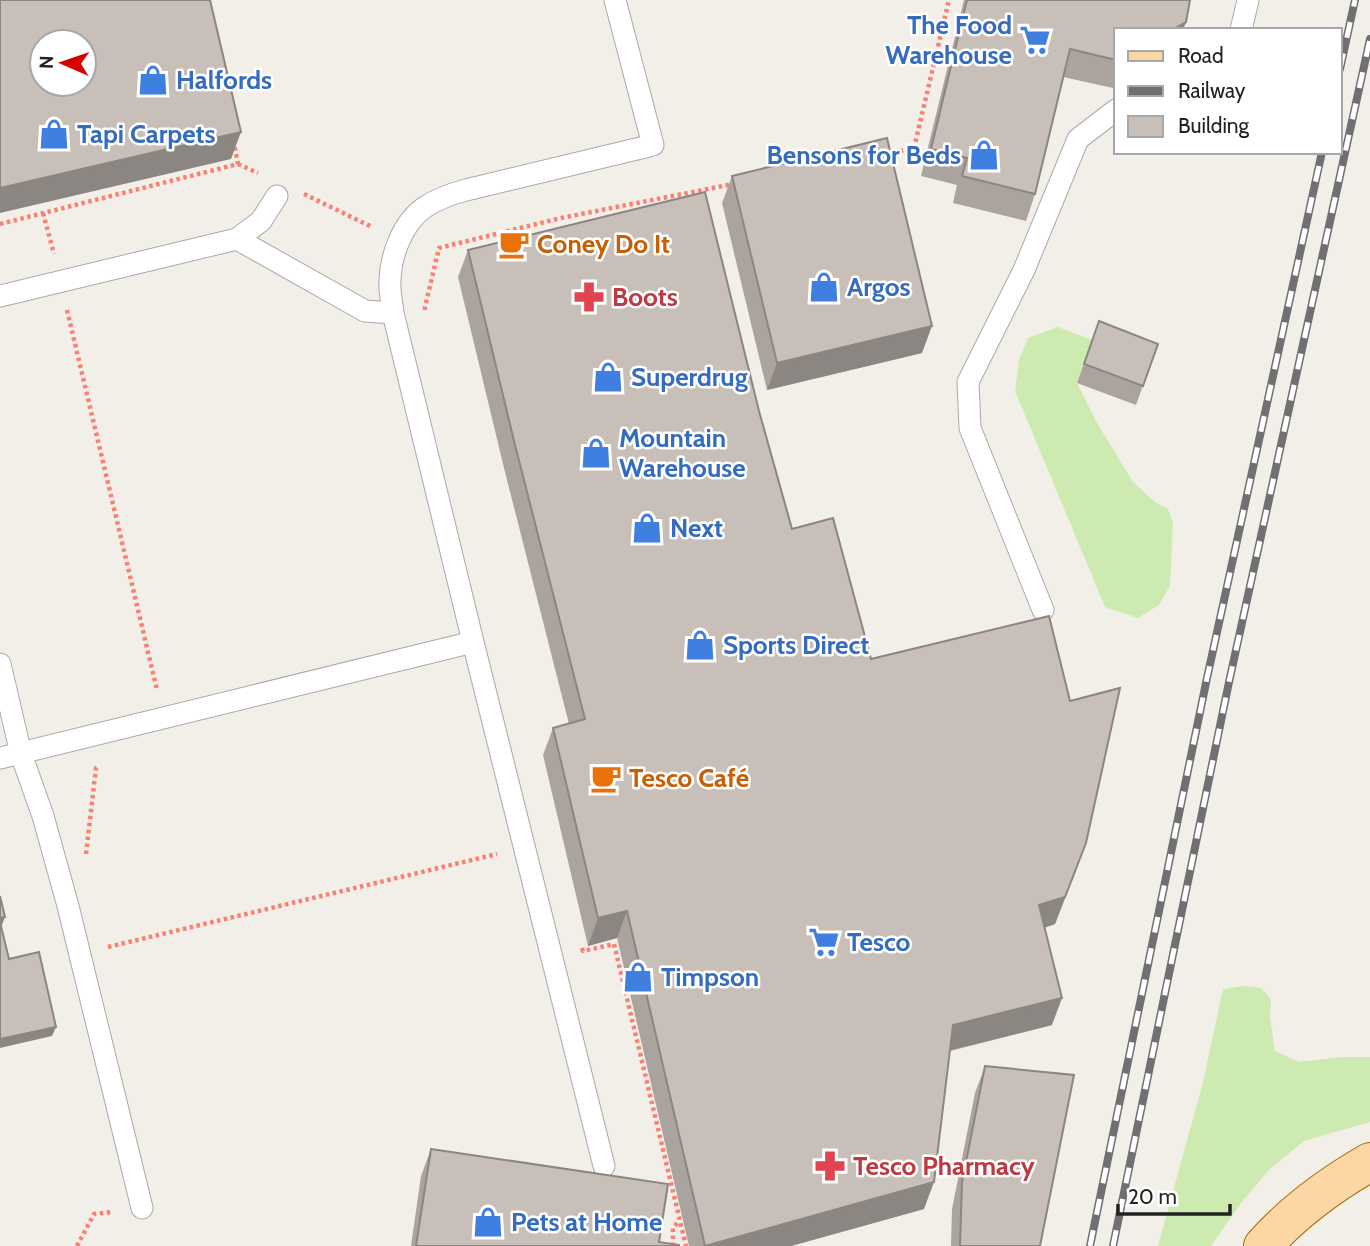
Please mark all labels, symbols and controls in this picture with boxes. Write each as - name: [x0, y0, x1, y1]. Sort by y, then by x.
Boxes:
- place label: The Food Warehouse: [885, 9, 1012, 71]
- supermarket icon: The Food Warehouse: [1018, 23, 1052, 57]
- north arrow: [28, 28, 98, 98]
- legend: [1114, 28, 1342, 154]
- text: Road: [1178, 43, 1224, 68]
- text: N: [35, 55, 58, 70]
- shop icon: Halfords: [136, 63, 170, 97]
- place label: Halfords: [176, 64, 272, 96]
- text: Railway: [1178, 78, 1246, 103]
- text: Building: [1178, 113, 1250, 138]
- shop icon: Tapi Carpets: [37, 117, 71, 151]
- place label: Tapi Carpets: [77, 118, 216, 150]
- shop icon: Bensons for Beds: [967, 138, 1001, 172]
- place label: Bensons for Beds: [766, 139, 961, 171]
- cafe icon: Coney Do It: [497, 227, 531, 261]
- place label: Coney Do It: [537, 228, 670, 260]
- shop icon: Argos: [807, 270, 841, 304]
- place label: Argos: [847, 271, 910, 303]
- pharmacy icon: Boots: [572, 280, 606, 314]
- place label: Boots: [612, 281, 678, 313]
- shop icon: Superdrug: [591, 360, 625, 394]
- place label: Superdrug: [631, 361, 748, 393]
- place label: Mountain Warehouse: [619, 422, 746, 484]
- shop icon: Mountain Warehouse: [579, 436, 613, 470]
- shop icon: Next: [630, 511, 664, 545]
- place label: Next: [670, 512, 723, 544]
- shop icon: Sports Direct: [683, 628, 717, 662]
- place label: Sports Direct: [723, 629, 869, 661]
- cafe icon: Tesco Café: [589, 761, 623, 795]
- place label: Tesco Café: [629, 762, 749, 794]
- supermarket icon: Tesco: [807, 925, 841, 959]
- place label: Tesco: [847, 926, 911, 958]
- shop icon: Timpson: [621, 960, 655, 994]
- place label: Timpson: [661, 961, 759, 993]
- pharmacy icon: Tesco Pharmacy: [813, 1149, 847, 1183]
- place label: Tesco Pharmacy: [853, 1150, 1035, 1182]
- scale bar: [1118, 1172, 1230, 1216]
- text: 20 m: [1128, 1184, 1177, 1209]
- shop icon: Pets at Home: [471, 1205, 505, 1239]
- place label: Pets at Home: [511, 1206, 662, 1238]

